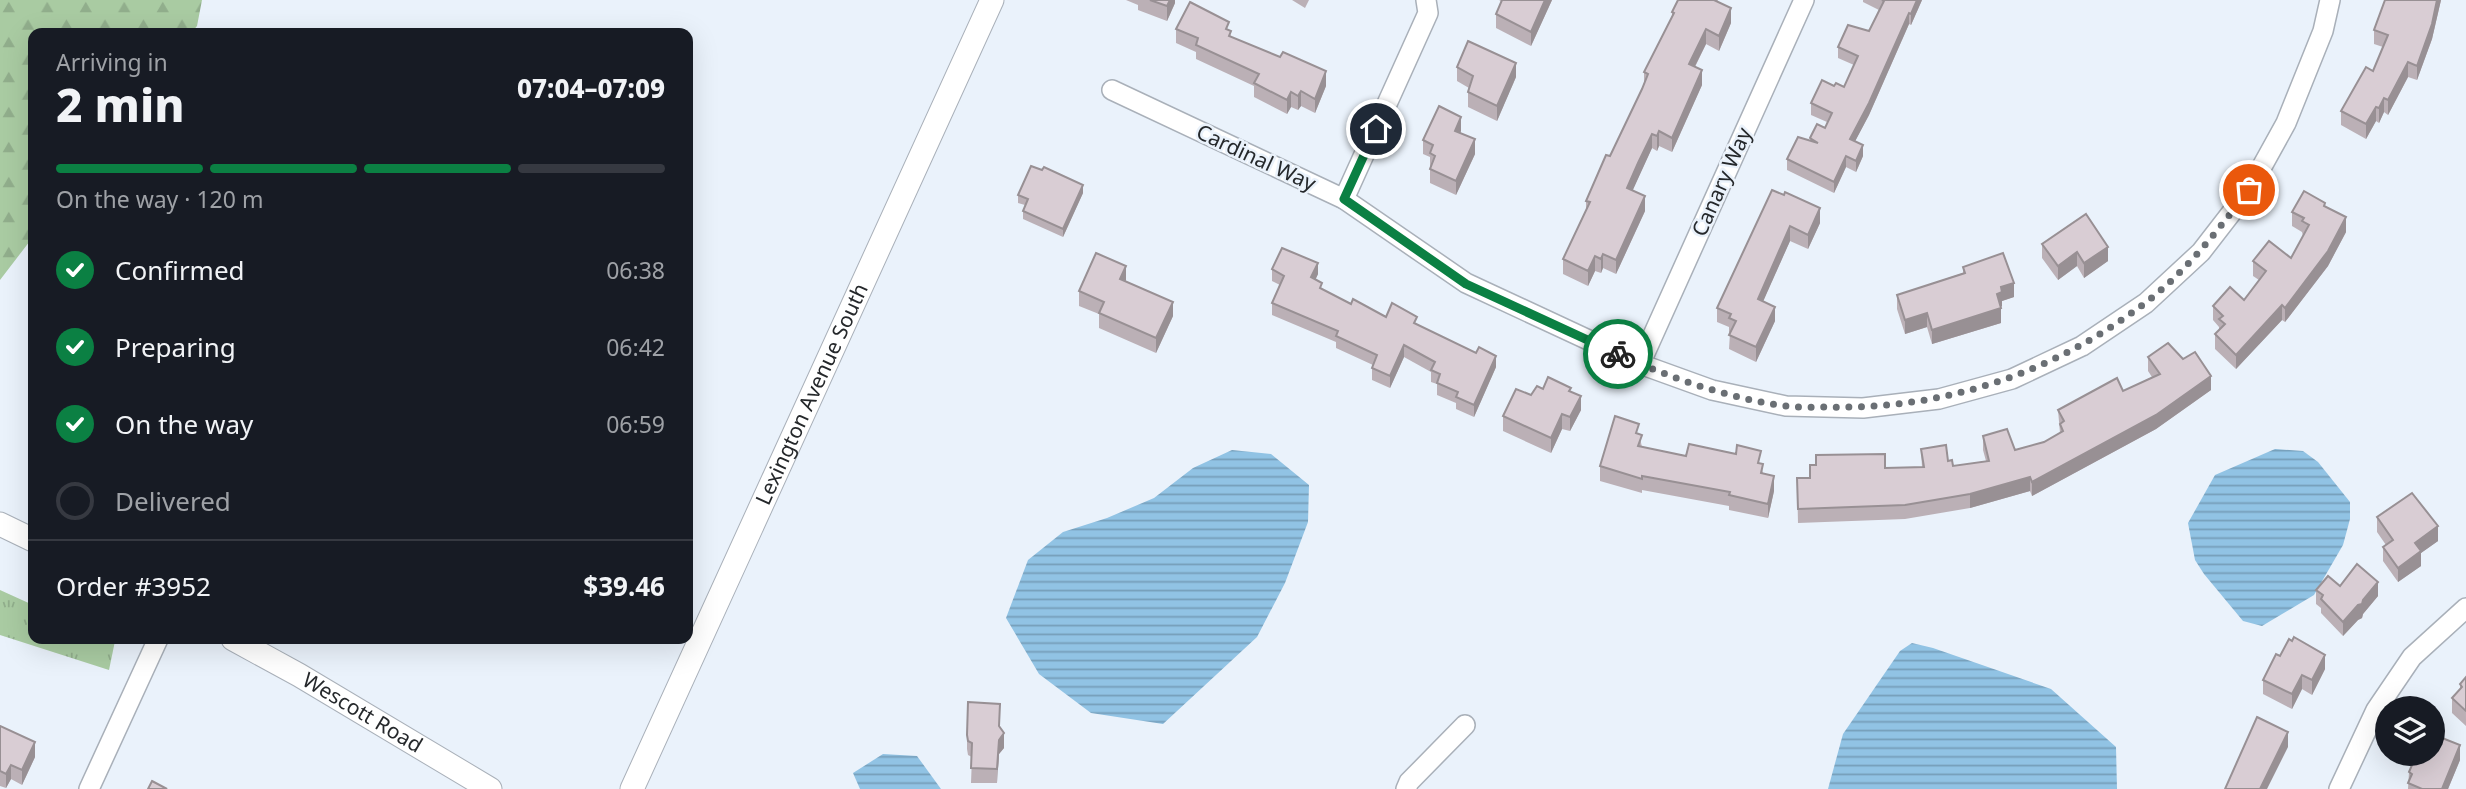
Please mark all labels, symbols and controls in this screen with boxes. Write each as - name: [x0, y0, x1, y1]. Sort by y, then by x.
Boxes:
- text: Arriving in: [56, 46, 168, 78]
- text: 07:04–07:09: [517, 70, 665, 106]
- text: 2 min: [56, 73, 185, 135]
- pin: [1346, 99, 1406, 159]
- icon: home: [1357, 110, 1395, 148]
- street label: Cardinal Way: [1192, 117, 1321, 197]
- street label: Canary Way: [1685, 123, 1758, 240]
- pin: [2219, 160, 2279, 220]
- icon: bag: [2230, 171, 2268, 209]
- text: On the way · 120 m: [56, 183, 263, 215]
- icon: check: [56, 251, 94, 289]
- text: Confirmed: [115, 252, 245, 288]
- text: 06:38: [606, 254, 665, 286]
- street label: Lexington Avenue South: [749, 278, 874, 509]
- courier: [1583, 319, 1653, 389]
- icon: check: [56, 328, 94, 366]
- text: Preparing: [115, 329, 236, 365]
- text: 06:42: [606, 331, 665, 363]
- icon: bike: [1599, 335, 1637, 373]
- icon: check: [56, 405, 94, 443]
- text: On the way: [115, 406, 253, 442]
- text: 06:59: [606, 408, 665, 440]
- text: Delivered: [115, 483, 231, 519]
- text: Order #3952: [56, 568, 211, 604]
- text: $39.46: [583, 568, 665, 604]
- street label: Wescott Road: [298, 665, 428, 759]
- map controls: [2375, 696, 2445, 766]
- button: layers: [2375, 696, 2445, 766]

